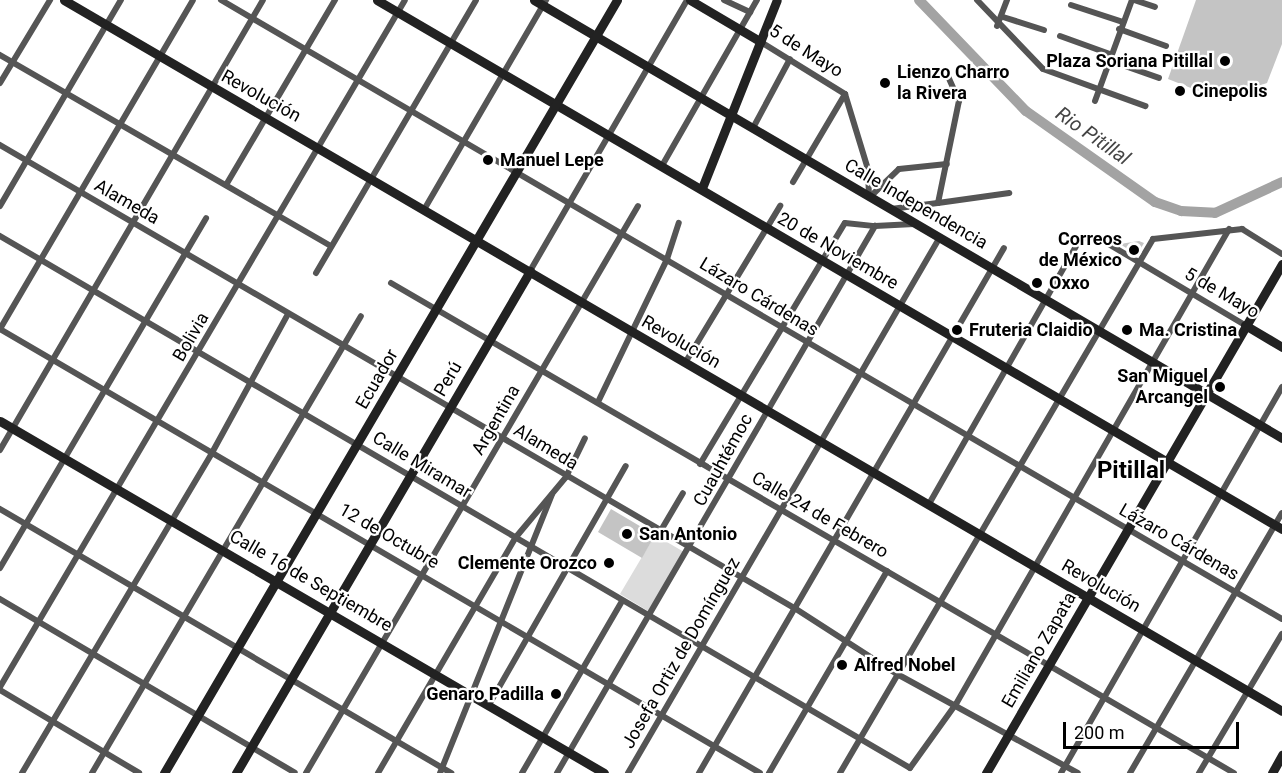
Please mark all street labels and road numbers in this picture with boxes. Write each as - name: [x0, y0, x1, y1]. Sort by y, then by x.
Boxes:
- street label: 5 de Mayo: [765, 20, 847, 82]
- street label: Revolución: [217, 65, 305, 127]
- street label: Calle Independencia: [841, 154, 991, 254]
- street label: Alameda: [91, 175, 163, 229]
- street label: 20 de Noviembre: [774, 208, 902, 294]
- street label: Lázaro Cárdenas: [696, 253, 822, 341]
- street label: 5 de Mayo: [1181, 263, 1263, 323]
- street label: Bolivia: [168, 309, 214, 365]
- street label: Revolución: [638, 311, 724, 373]
- street label: Ecuador: [351, 345, 403, 413]
- street label: Perú: [429, 358, 467, 400]
- street label: Argentina: [467, 381, 525, 459]
- street label: Cuauhtémoc: [689, 410, 757, 510]
- street label: Alameda: [510, 419, 582, 475]
- street label: Calle Miramar: [369, 427, 475, 503]
- street label: Calle 24 de Febrero: [748, 467, 892, 563]
- street label: 12 de Octubre: [335, 499, 443, 573]
- street label: Lázaro Cárdenas: [1115, 499, 1243, 585]
- street label: Calle 16 de Septiembre: [226, 525, 396, 637]
- street label: Josefa Ortiz de Domínguez: [617, 554, 745, 752]
- street label: Revolución: [1058, 555, 1144, 617]
- street label: Emiliano Zapata: [997, 588, 1081, 712]

